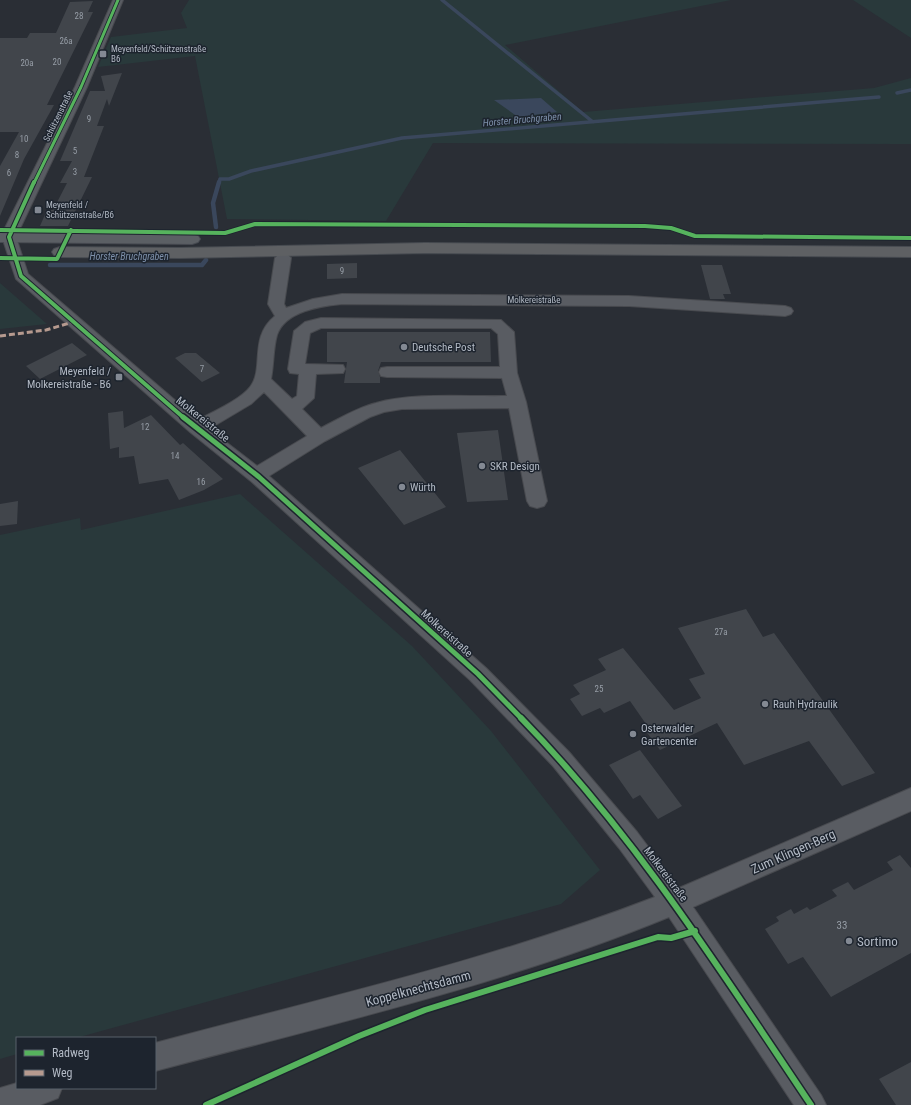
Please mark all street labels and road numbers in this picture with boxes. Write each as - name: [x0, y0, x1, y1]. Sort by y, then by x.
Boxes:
- street label: Schützenstraße: [41, 89, 75, 143]
- street label: Molkereistraße: [507, 295, 561, 305]
- street label: Molkereistraße: [173, 394, 232, 445]
- street label: Molkereistraße: [418, 607, 475, 660]
- street label: Zum Klingen-Berg: [749, 826, 838, 877]
- street label: Molkereistraße: [641, 844, 690, 904]
- street label: Koppelknechtsdamm: [364, 967, 472, 1010]

